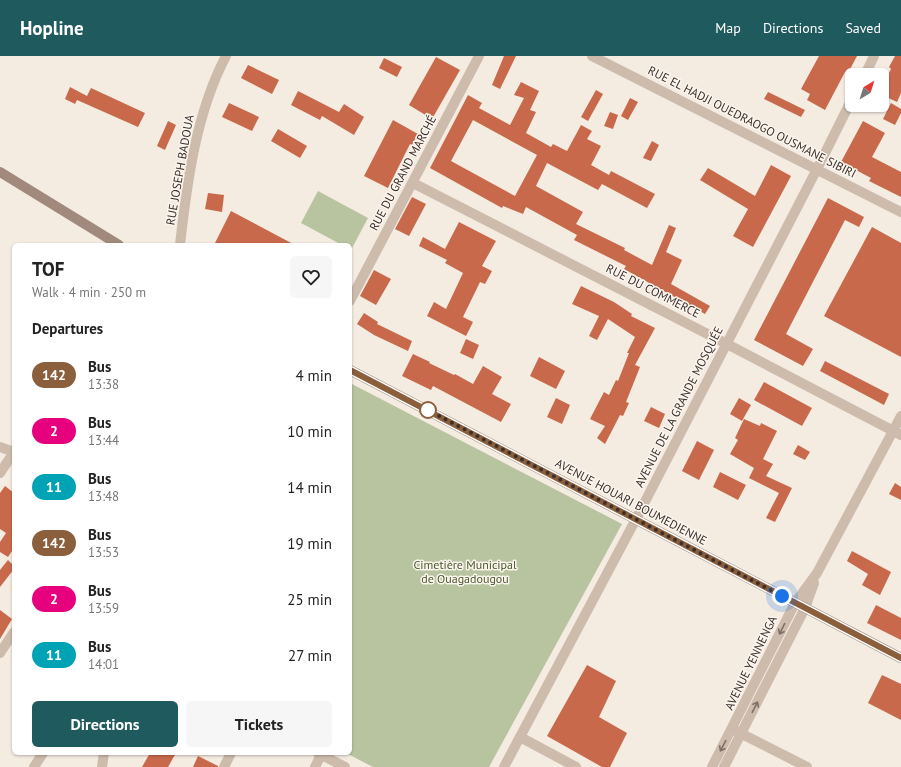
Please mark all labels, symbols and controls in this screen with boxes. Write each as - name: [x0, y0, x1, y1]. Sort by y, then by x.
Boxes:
- text: Hopline: [20, 16, 84, 40]
- text: Map: [715, 19, 741, 37]
- text: Directions: [763, 19, 823, 37]
- text: Saved: [845, 19, 881, 37]
- street label: RUE EL HADJI OUEDRAOGO OUSMANE SIBIRI: [646, 62, 859, 181]
- north arrow: [845, 68, 889, 112]
- map controls: [845, 68, 889, 112]
- street label: RUE JOSEPH BADOUA: [162, 113, 197, 226]
- street label: RUE DU GRAND MARCHÉ: [366, 113, 439, 233]
- button: heart: [290, 256, 332, 298]
- text: TOF: [32, 257, 64, 281]
- street label: RUE DU COMMERCE: [604, 260, 703, 321]
- text: Walk · 4 min · 250 m: [32, 284, 146, 301]
- text: Departures: [32, 319, 103, 338]
- street label: AVENUE DE LA GRANDE MOSQUÉE: [631, 324, 726, 490]
- text: Bus: [88, 357, 111, 376]
- text: 142: [42, 366, 66, 384]
- text: 4 min: [295, 366, 332, 385]
- text: 13:38: [88, 376, 119, 393]
- unlabelled marker: [419, 401, 437, 419]
- text: Bus: [88, 413, 111, 432]
- text: 2: [50, 422, 58, 440]
- text: 10 min: [287, 422, 332, 441]
- text: 13:44: [88, 432, 119, 449]
- street label: AVENUE HOUARI BOUMEDIENNE: [553, 455, 710, 548]
- text: Bus: [88, 469, 111, 488]
- text: 11: [46, 478, 62, 496]
- text: 14 min: [287, 478, 332, 497]
- text: 13:48: [88, 488, 119, 505]
- text: Bus: [88, 525, 111, 544]
- text: 142: [42, 534, 66, 552]
- text: 19 min: [287, 534, 332, 553]
- text: 13:53: [88, 544, 119, 561]
- park label: Cimetière Municipal de Ouagadougou: [414, 557, 517, 586]
- text: Bus: [88, 581, 111, 600]
- your location: [772, 586, 792, 606]
- text: 2: [50, 590, 58, 608]
- text: 25 min: [287, 590, 332, 609]
- text: 13:59: [88, 600, 119, 617]
- street label: AVENUE YENNENGA: [721, 613, 780, 712]
- one-way arrow: [778, 623, 785, 635]
- text: Bus: [88, 637, 111, 656]
- text: 11: [46, 646, 62, 664]
- text: 27 min: [288, 646, 332, 665]
- text: 14:01: [88, 656, 119, 673]
- button: Directions: [32, 701, 178, 747]
- button: Tickets: [186, 701, 332, 747]
- one-way arrow: [752, 702, 759, 714]
- one-way arrow: [719, 739, 727, 751]

